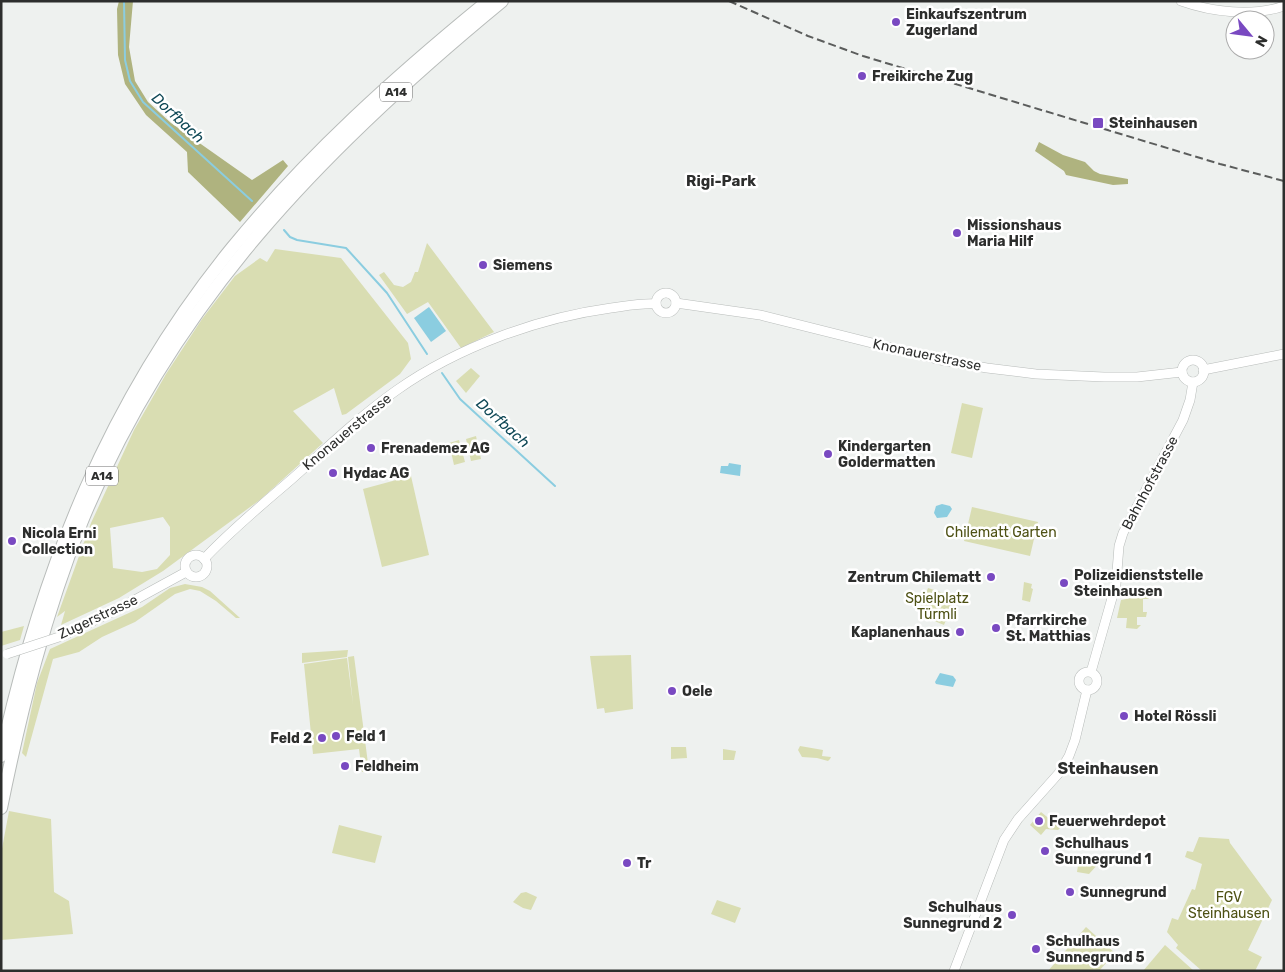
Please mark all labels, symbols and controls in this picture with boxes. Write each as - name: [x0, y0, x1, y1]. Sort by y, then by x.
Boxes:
- place label: Einkaufszentrum Zugerland: [906, 6, 1027, 39]
- north arrow: [1225, 10, 1275, 60]
- marker: Einkaufszentrum Zugerland: [890, 16, 902, 28]
- text: N: [1251, 33, 1271, 50]
- place label: Freikirche Zug: [872, 68, 973, 85]
- marker: Freikirche Zug: [856, 70, 868, 82]
- road number: A14: [380, 82, 412, 101]
- water label: Dorfbach: [148, 89, 208, 147]
- place label: Steinhausen: [1109, 115, 1198, 132]
- marker: Steinhausen: [1091, 116, 1105, 130]
- district label: Rigi-Park: [686, 172, 756, 190]
- place label: Missionshaus Maria Hilf: [967, 217, 1062, 250]
- marker: Missionshaus Maria Hilf: [951, 227, 963, 239]
- place label: Siemens: [493, 257, 553, 274]
- marker: Siemens: [477, 259, 489, 271]
- street label: Knonauerstrasse: [871, 335, 983, 375]
- street label: Knonauerstrasse: [299, 390, 395, 474]
- water label: Dorfbach: [473, 394, 533, 452]
- street label: Bahnhofstrasse: [1118, 433, 1182, 533]
- place label: Kindergarten Goldermatten: [838, 438, 936, 471]
- place label: Frenademez AG: [381, 440, 490, 457]
- marker: Frenademez AG: [365, 442, 377, 454]
- marker: Kindergarten Goldermatten: [822, 448, 834, 460]
- place label: Hydac AG: [343, 465, 409, 482]
- road number: A14: [86, 466, 118, 486]
- marker: Hydac AG: [327, 467, 339, 479]
- park label: Chilematt Garten: [945, 524, 1057, 541]
- place label: Nicola Erni Collection: [22, 525, 96, 558]
- marker: Nicola Erni Collection: [6, 535, 18, 547]
- place label: Polizeidienststelle Steinhausen: [1074, 567, 1203, 600]
- place label: Zentrum Chilematt: [848, 569, 981, 586]
- marker: Zentrum Chilematt: [985, 571, 997, 583]
- marker: Polizeidienststelle Steinhausen: [1058, 577, 1070, 589]
- park label: Spielplatz Türmli: [905, 590, 969, 623]
- street label: Zugerstrasse: [56, 591, 141, 643]
- place label: Pfarrkirche St. Matthias: [1006, 612, 1091, 645]
- marker: Pfarrkirche St. Matthias: [990, 622, 1002, 634]
- place label: Kaplanenhaus: [851, 624, 950, 641]
- marker: Kaplanenhaus: [954, 626, 966, 638]
- place label: Oele: [682, 683, 713, 700]
- marker: Oele: [666, 685, 678, 697]
- place label: Hotel Rössli: [1134, 708, 1216, 725]
- marker: Hotel Rössli: [1118, 710, 1130, 722]
- place label: Feld 1: [346, 728, 386, 745]
- place label: Feld 2: [270, 730, 312, 747]
- marker: Feld 1: [330, 730, 342, 742]
- marker: Feld 2: [316, 732, 328, 744]
- place label: Feldheim: [355, 758, 419, 775]
- district label: Steinhausen: [1057, 759, 1159, 778]
- marker: Feldheim: [339, 760, 351, 772]
- place label: Feuerwehrdepot: [1049, 813, 1166, 830]
- marker: Feuerwehrdepot: [1033, 815, 1045, 827]
- place label: Schulhaus Sunnegrund 1: [1055, 835, 1152, 868]
- marker: Schulhaus Sunnegrund 1: [1039, 845, 1051, 857]
- place label: Tr: [637, 855, 652, 872]
- marker: Tr: [621, 857, 633, 869]
- place label: Sunnegrund: [1080, 884, 1167, 901]
- marker: Sunnegrund: [1064, 886, 1076, 898]
- park label: FGV Steinhausen: [1188, 889, 1270, 922]
- place label: Schulhaus Sunnegrund 2: [903, 899, 1002, 932]
- marker: Schulhaus Sunnegrund 2: [1006, 909, 1018, 921]
- place label: Schulhaus Sunnegrund 5: [1046, 933, 1145, 966]
- marker: Schulhaus Sunnegrund 5: [1030, 943, 1042, 955]

